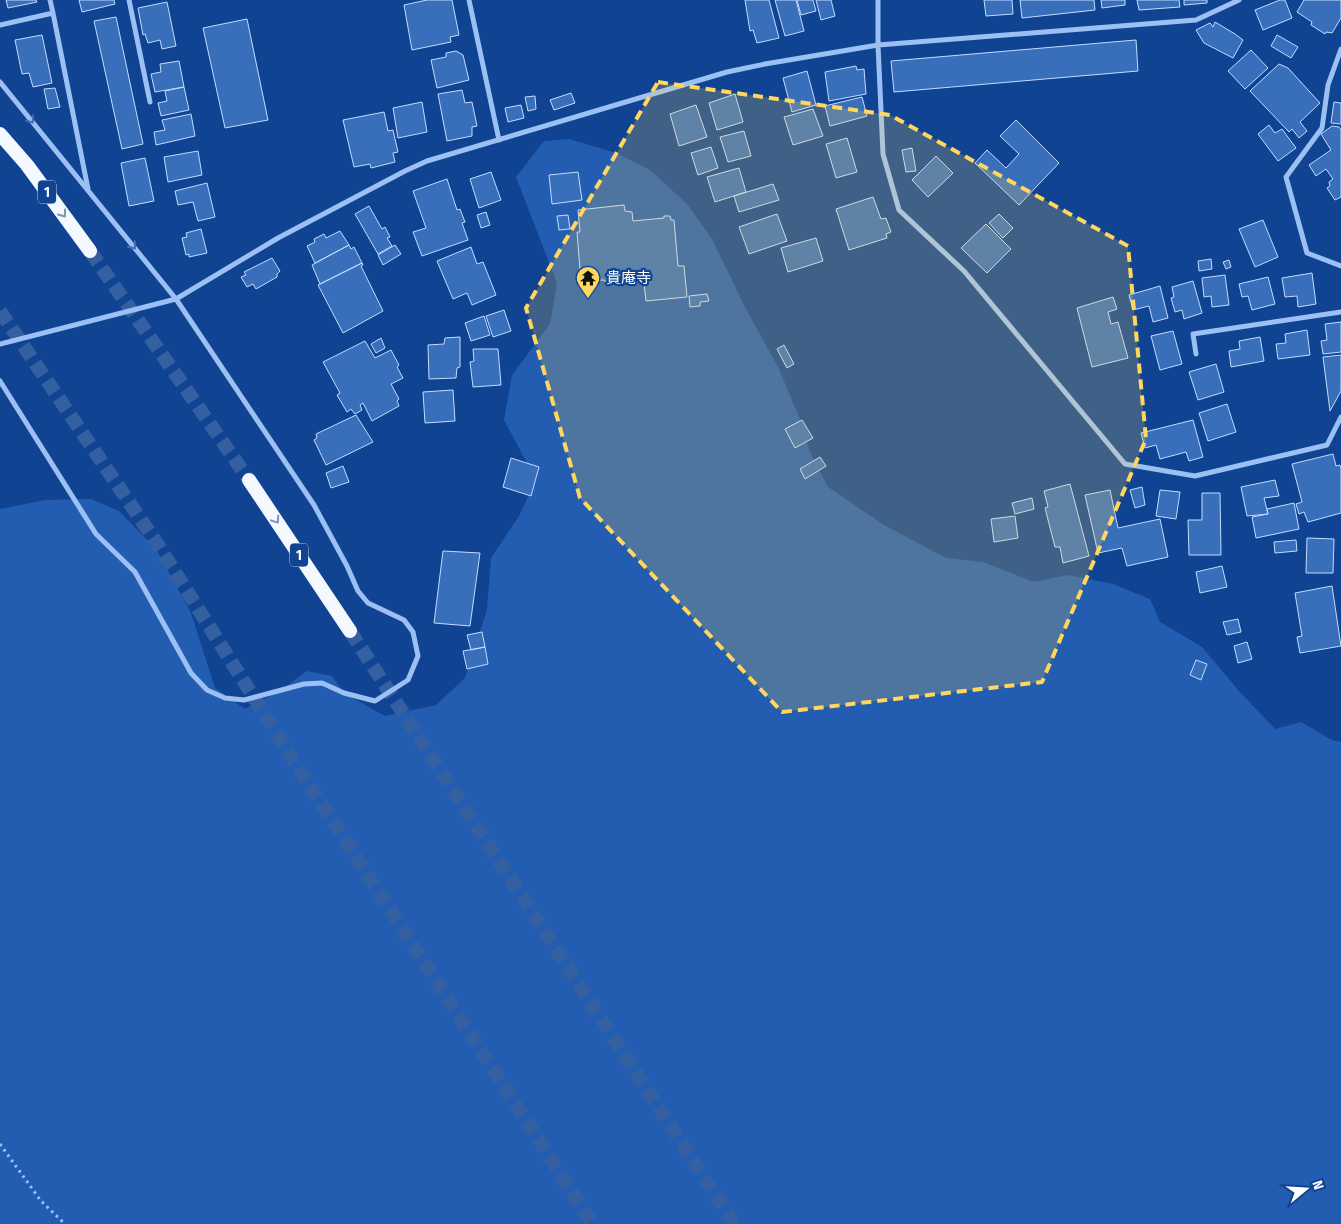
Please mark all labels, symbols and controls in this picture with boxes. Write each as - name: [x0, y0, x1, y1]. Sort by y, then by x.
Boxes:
- one-way arrow: [25, 114, 33, 123]
- road number: 1: [38, 180, 56, 203]
- one-way arrow: [57, 208, 66, 218]
- one-way arrow: [127, 241, 136, 250]
- temple icon: 貴庵寺: [575, 265, 601, 299]
- place label: 貴庵寺: [606, 269, 651, 287]
- one-way arrow: [270, 514, 279, 524]
- road number: 1: [290, 544, 308, 566]
- north arrow: [1281, 1164, 1331, 1214]
- text: N: [1309, 1179, 1327, 1192]

